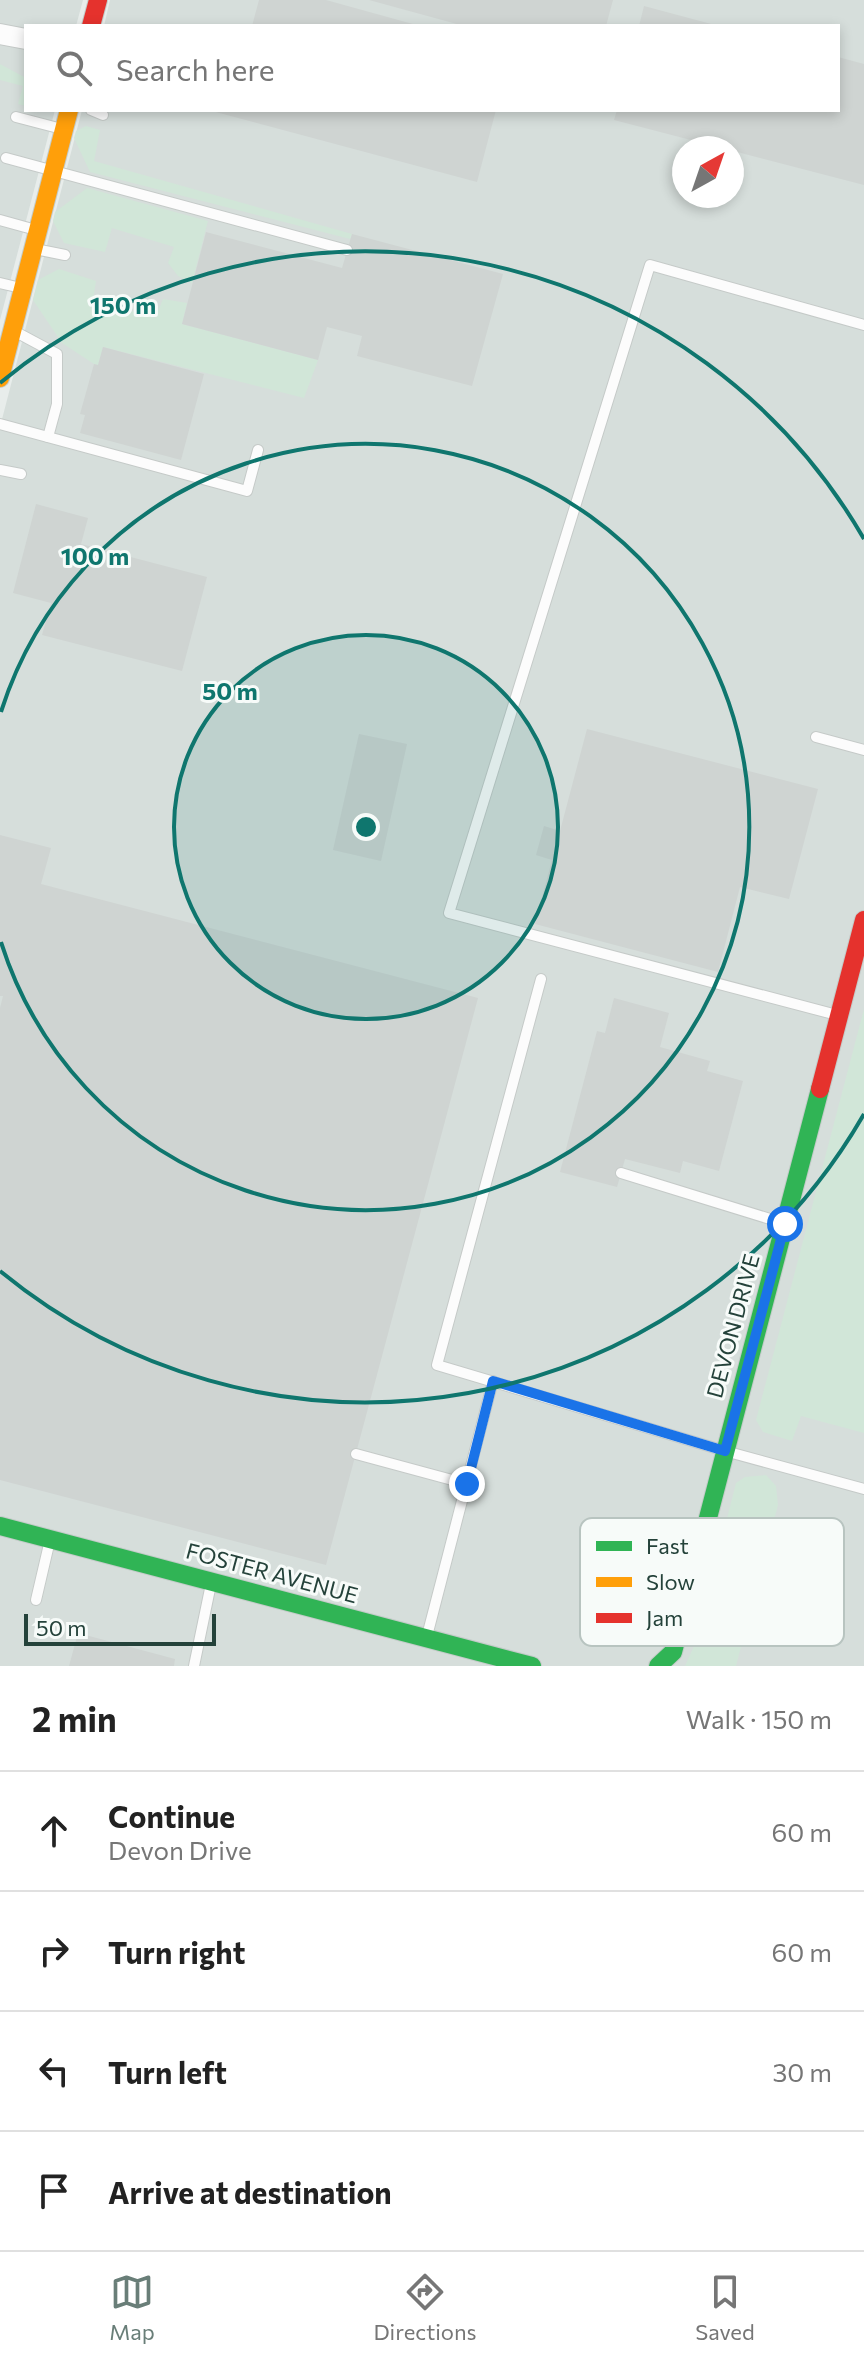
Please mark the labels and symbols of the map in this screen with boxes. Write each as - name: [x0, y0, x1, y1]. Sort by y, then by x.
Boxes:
- north arrow: [672, 136, 744, 208]
- text: 150 m: [90, 290, 156, 319]
- text: 100 m: [61, 541, 129, 570]
- text: 50 m: [202, 676, 258, 705]
- centre of rings: [352, 813, 380, 841]
- route start: [767, 1206, 803, 1242]
- street label: DEVON DRIVE: [700, 1251, 765, 1401]
- route end: [449, 1466, 485, 1502]
- legend: [580, 1518, 844, 1646]
- text: Fast: [646, 1532, 689, 1559]
- street label: FOSTER AVENUE: [183, 1537, 361, 1608]
- text: Slow: [646, 1568, 695, 1595]
- text: Jam: [646, 1604, 683, 1631]
- scale bar: [24, 1610, 216, 1646]

